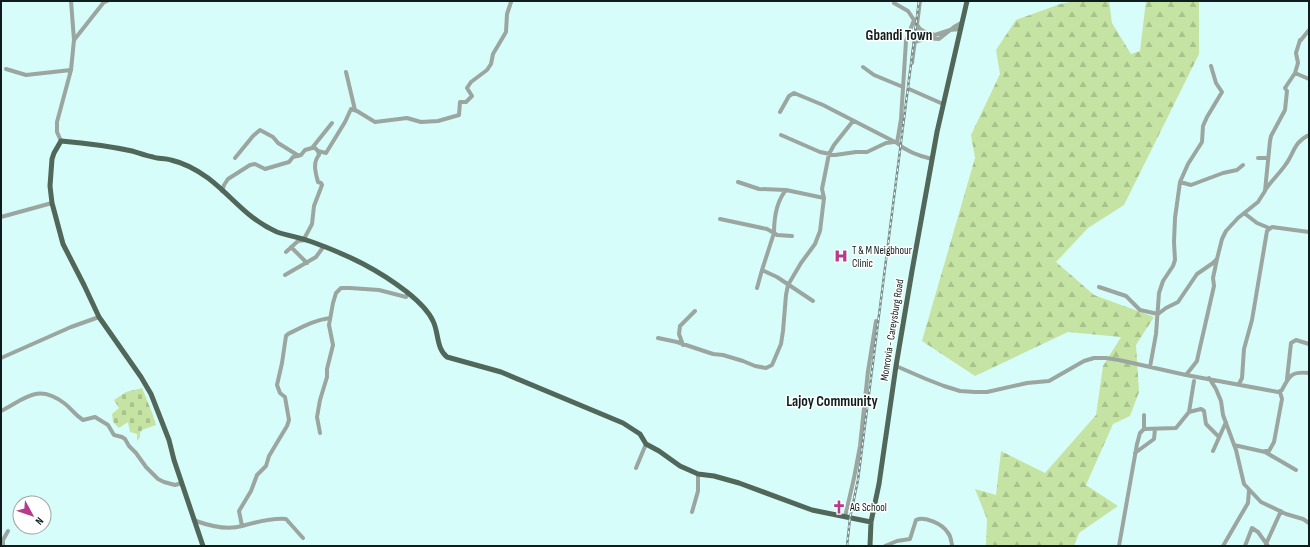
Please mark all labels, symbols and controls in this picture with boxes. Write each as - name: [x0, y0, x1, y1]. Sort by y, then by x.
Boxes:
- district label: Gbandi Town: [866, 26, 932, 45]
- place label: T & M Neigbhour Clinic: [852, 244, 912, 270]
- hospital icon: T & M Neigbhour Clinic: [833, 248, 849, 264]
- street label: Monrovia - Careysburg Road: [878, 278, 907, 382]
- district label: Lajoy Community: [786, 392, 879, 411]
- north arrow: [12, 495, 52, 535]
- church icon: AG School: [831, 499, 847, 515]
- place label: AG School: [849, 501, 887, 514]
- text: N: [32, 515, 46, 528]

